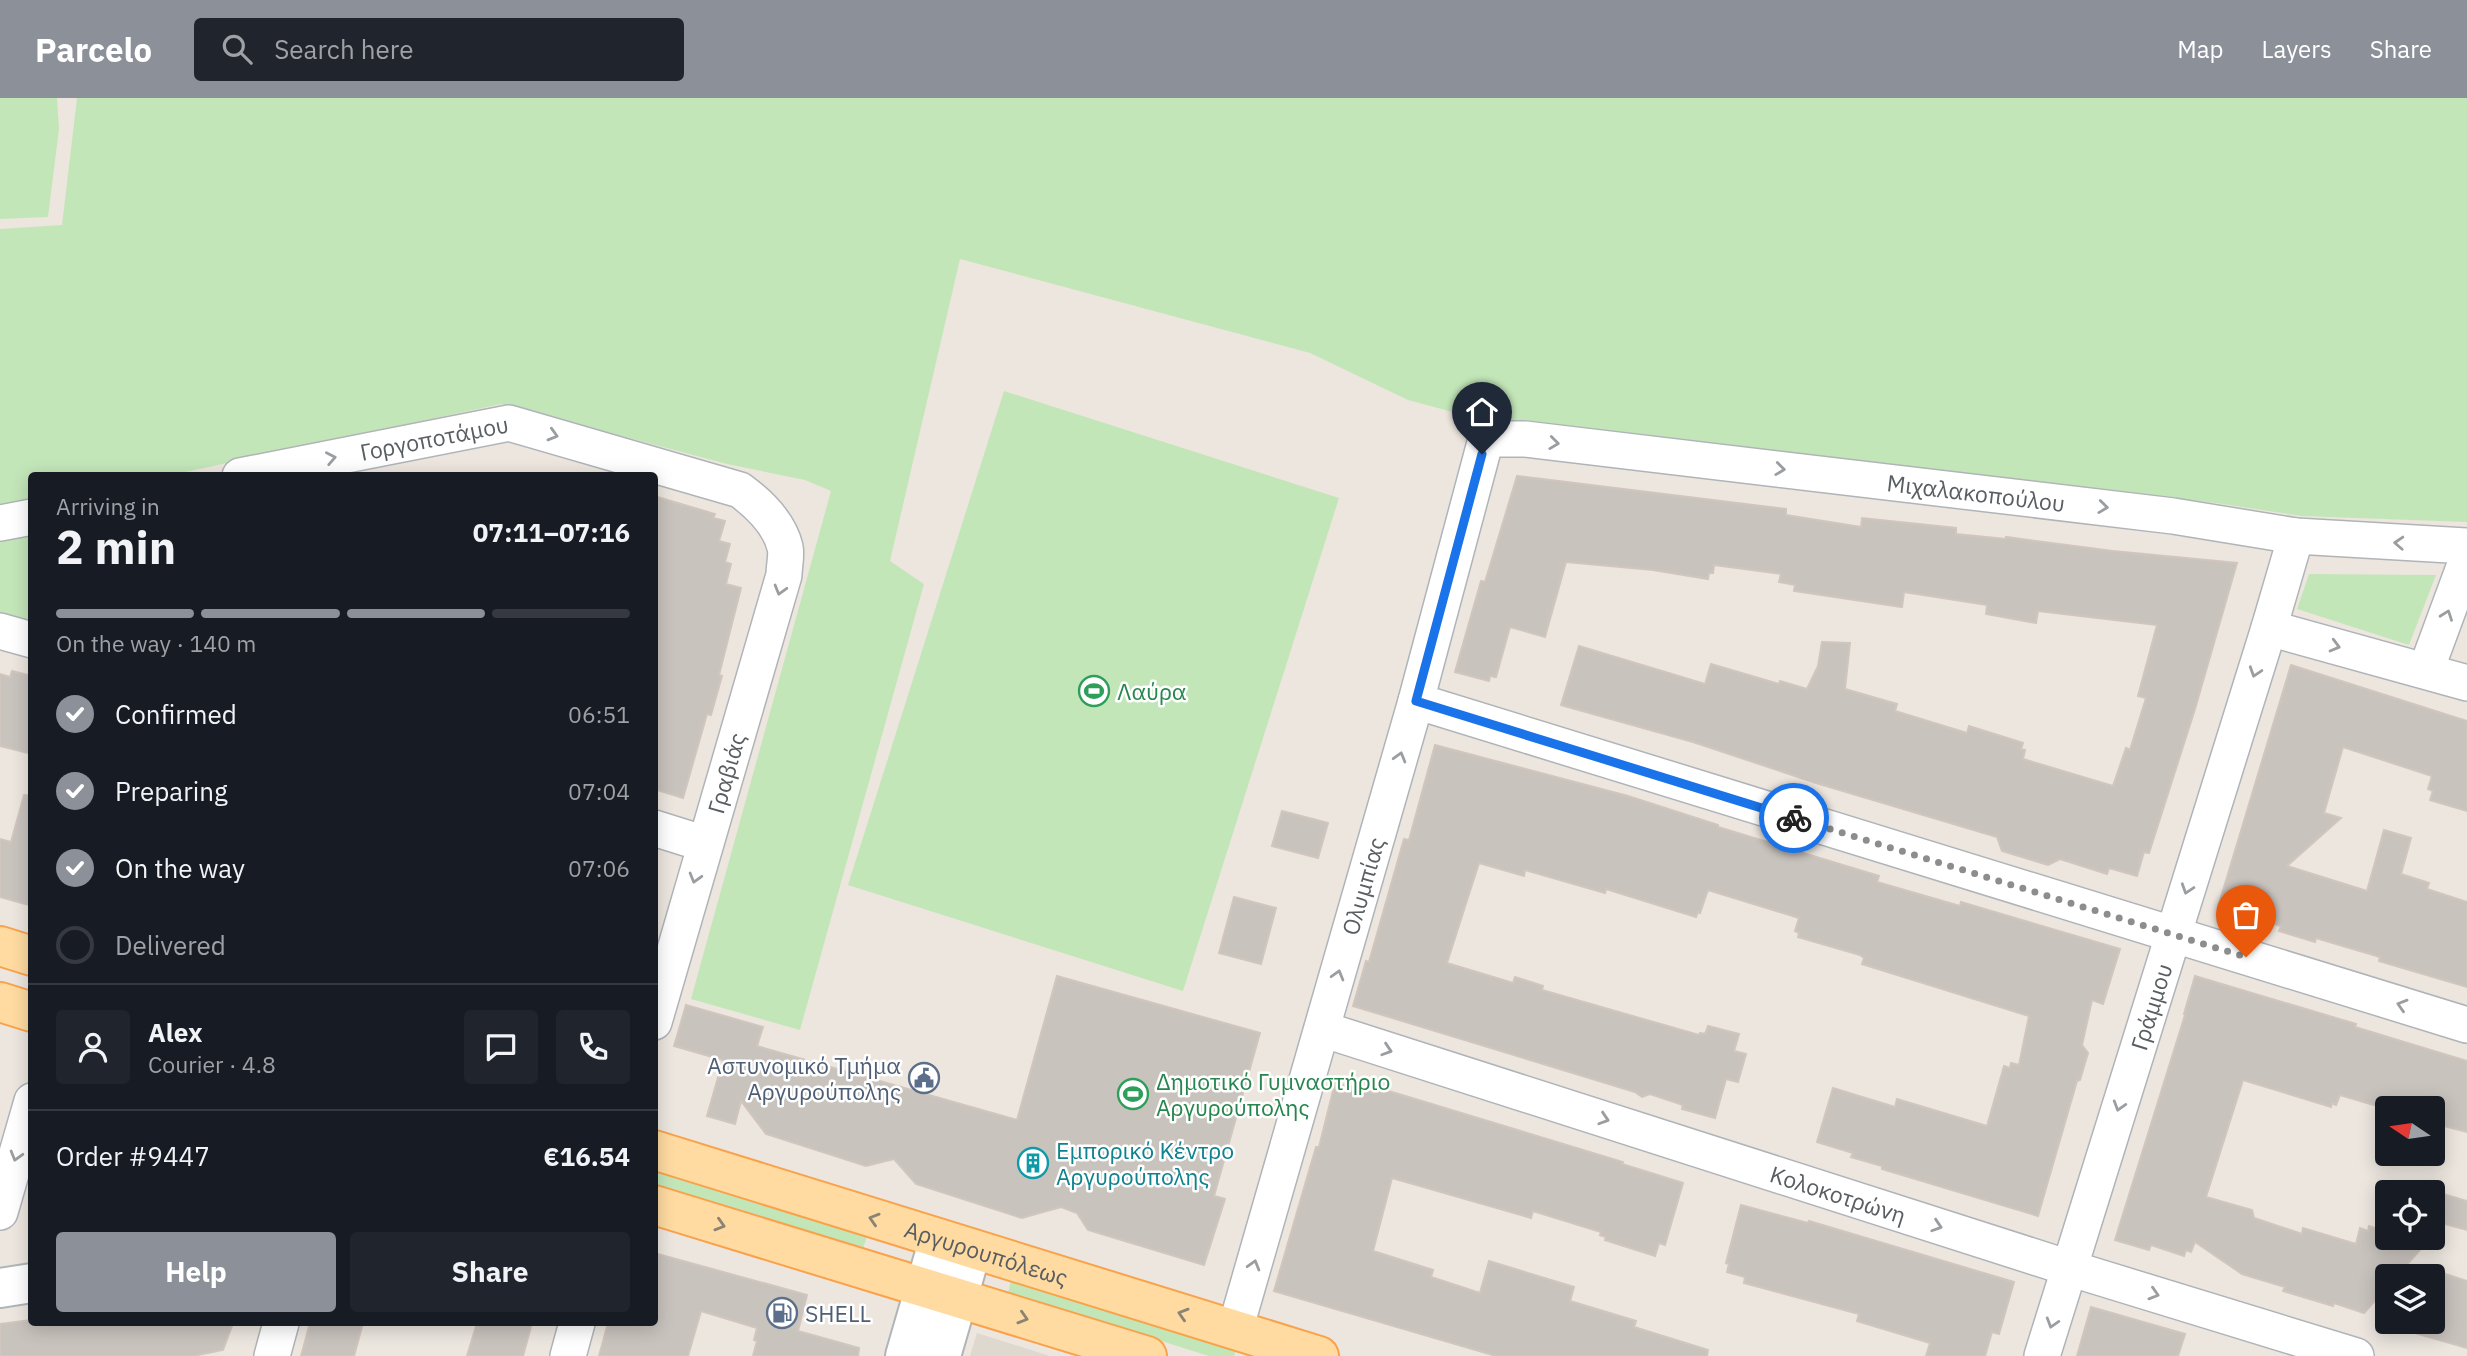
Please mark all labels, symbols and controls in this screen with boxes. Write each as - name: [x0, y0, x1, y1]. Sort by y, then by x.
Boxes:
- search box: [194, 18, 684, 81]
- text: Parcelo: [35, 28, 152, 71]
- icon: search: [218, 30, 256, 68]
- text: Search here: [274, 32, 414, 66]
- text: Map: [2177, 33, 2224, 65]
- text: Layers: [2262, 33, 2332, 65]
- text: Share: [2370, 33, 2432, 65]
- pin: [1452, 382, 1512, 454]
- icon: home: [1463, 393, 1501, 431]
- street label: Γοργοποτάμου: [357, 408, 511, 467]
- one-way arrow: [547, 427, 559, 442]
- one-way arrow: [1548, 435, 1560, 450]
- one-way arrow: [325, 451, 337, 466]
- one-way arrow: [1774, 462, 1786, 477]
- street label: Μιχαλακοπούλου: [1885, 467, 2067, 518]
- text: Arriving in: [56, 491, 160, 521]
- one-way arrow: [2098, 500, 2109, 515]
- text: 07:11–07:16: [473, 515, 630, 549]
- text: 2 min: [56, 517, 176, 577]
- one-way arrow: [2393, 535, 2404, 550]
- one-way arrow: [773, 583, 788, 595]
- one-way arrow: [2438, 609, 2452, 621]
- text: On the way · 140 m: [56, 628, 256, 658]
- one-way arrow: [2329, 638, 2341, 652]
- one-way arrow: [2249, 665, 2264, 677]
- sports icon: Λαύρα: [1077, 674, 1111, 708]
- place label: Λαύρα: [1117, 676, 1187, 706]
- icon: check: [56, 695, 94, 733]
- text: Confirmed: [115, 697, 237, 731]
- text: 06:51: [568, 699, 630, 729]
- street label: Γραβιάς: [700, 729, 752, 817]
- one-way arrow: [1392, 751, 1406, 763]
- icon: check: [56, 772, 94, 810]
- text: Preparing: [115, 774, 228, 808]
- text: 07:04: [568, 776, 630, 806]
- courier: [1759, 783, 1829, 853]
- icon: bike: [1775, 799, 1813, 837]
- street label: Ολυμπίας: [1334, 834, 1391, 938]
- icon: check: [56, 849, 94, 887]
- text: On the way: [115, 851, 245, 885]
- text: 07:06: [568, 853, 630, 883]
- one-way arrow: [688, 872, 703, 884]
- one-way arrow: [2181, 882, 2195, 894]
- pin: [2216, 885, 2276, 957]
- icon: bag: [2227, 896, 2265, 934]
- text: Delivered: [115, 928, 226, 962]
- street label: Γράμμου: [2123, 960, 2179, 1054]
- one-way arrow: [1329, 970, 1344, 982]
- one-way arrow: [2396, 998, 2408, 1013]
- button: person: [56, 1010, 130, 1084]
- button: chat: [464, 1010, 538, 1084]
- button: phone: [556, 1010, 630, 1084]
- text: Alex: [148, 1015, 202, 1049]
- one-way arrow: [1381, 1042, 1393, 1056]
- text: Courier · 4.8: [148, 1049, 276, 1079]
- place label: Αστυνομικό Τμήμα Αργυρούπολης: [707, 1050, 901, 1106]
- public building icon: Αστυνομικό Τμήμα Αργυρούπολης: [907, 1061, 941, 1095]
- place label: Δημοτικό Γυμναστήριο Αργυρούπολης: [1156, 1066, 1390, 1122]
- sports icon: Δημοτικό Γυμναστήριο Αργυρούπολης: [1116, 1077, 1150, 1111]
- north arrow: [2375, 1096, 2445, 1166]
- map controls: [2375, 1096, 2445, 1334]
- one-way arrow: [2113, 1100, 2128, 1112]
- one-way arrow: [1598, 1111, 1610, 1126]
- place label: Εμπορικό Κέντρο Αργυρούπολης: [1056, 1135, 1234, 1191]
- text: Order #9447: [56, 1139, 210, 1173]
- text: €16.54: [543, 1139, 630, 1173]
- building icon: Εμπορικό Κέντρο Αργυρούπολης: [1016, 1146, 1050, 1180]
- one-way arrow: [9, 1150, 24, 1162]
- street label: Κολοκοτρώνη: [1767, 1158, 1910, 1230]
- button: locate: [2375, 1180, 2445, 1250]
- one-way arrow: [868, 1212, 880, 1227]
- street label: Αργυρουπόλεως: [901, 1214, 1072, 1292]
- one-way arrow: [713, 1217, 725, 1232]
- one-way arrow: [1931, 1218, 1943, 1232]
- button: Help: [56, 1232, 336, 1312]
- button: Share: [350, 1232, 630, 1312]
- one-way arrow: [1246, 1259, 1260, 1271]
- button: layers: [2375, 1264, 2445, 1334]
- one-way arrow: [2148, 1286, 2160, 1301]
- fuel station icon: SHELL: [765, 1296, 799, 1330]
- place label: SHELL: [805, 1298, 871, 1328]
- one-way arrow: [1177, 1308, 1190, 1322]
- one-way arrow: [1016, 1309, 1028, 1324]
- one-way arrow: [2046, 1317, 2061, 1329]

